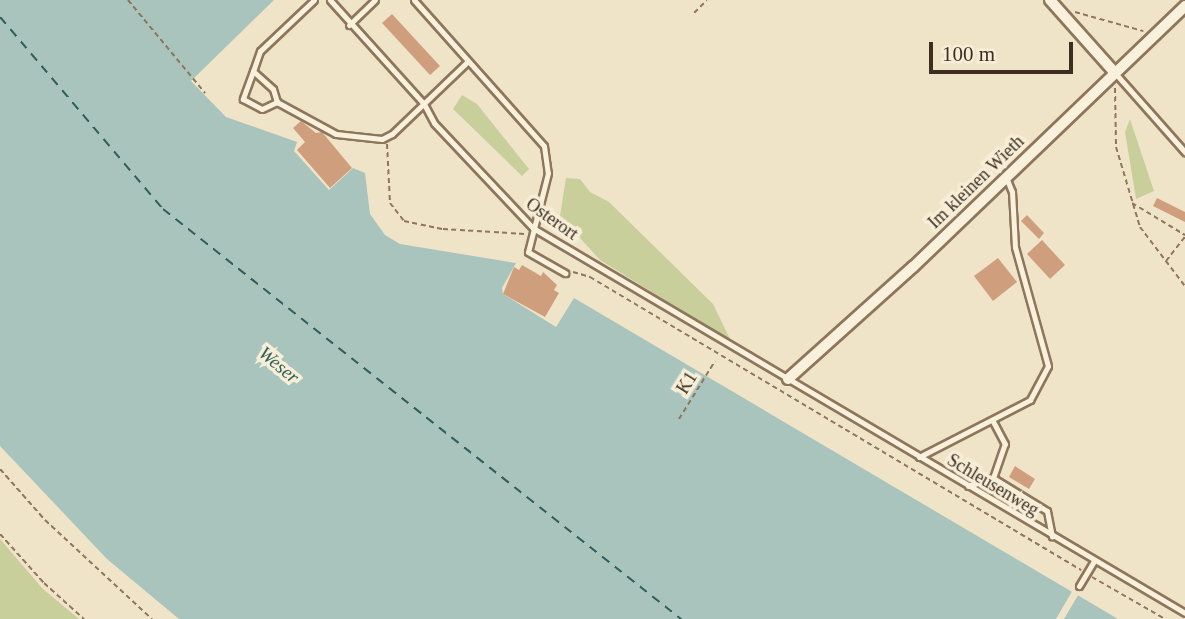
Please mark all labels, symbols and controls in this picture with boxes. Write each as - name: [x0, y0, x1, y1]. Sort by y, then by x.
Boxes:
- scale bar: [933, 28, 1076, 72]
- text: 100 m: [942, 42, 995, 66]
- street label: Im kleinen Wieth: [923, 131, 1029, 233]
- street label: Osterort: [522, 193, 582, 245]
- water label: Weser: [254, 342, 304, 388]
- street label: K1: [672, 368, 702, 398]
- street label: Schleusenweg: [943, 449, 1043, 521]

